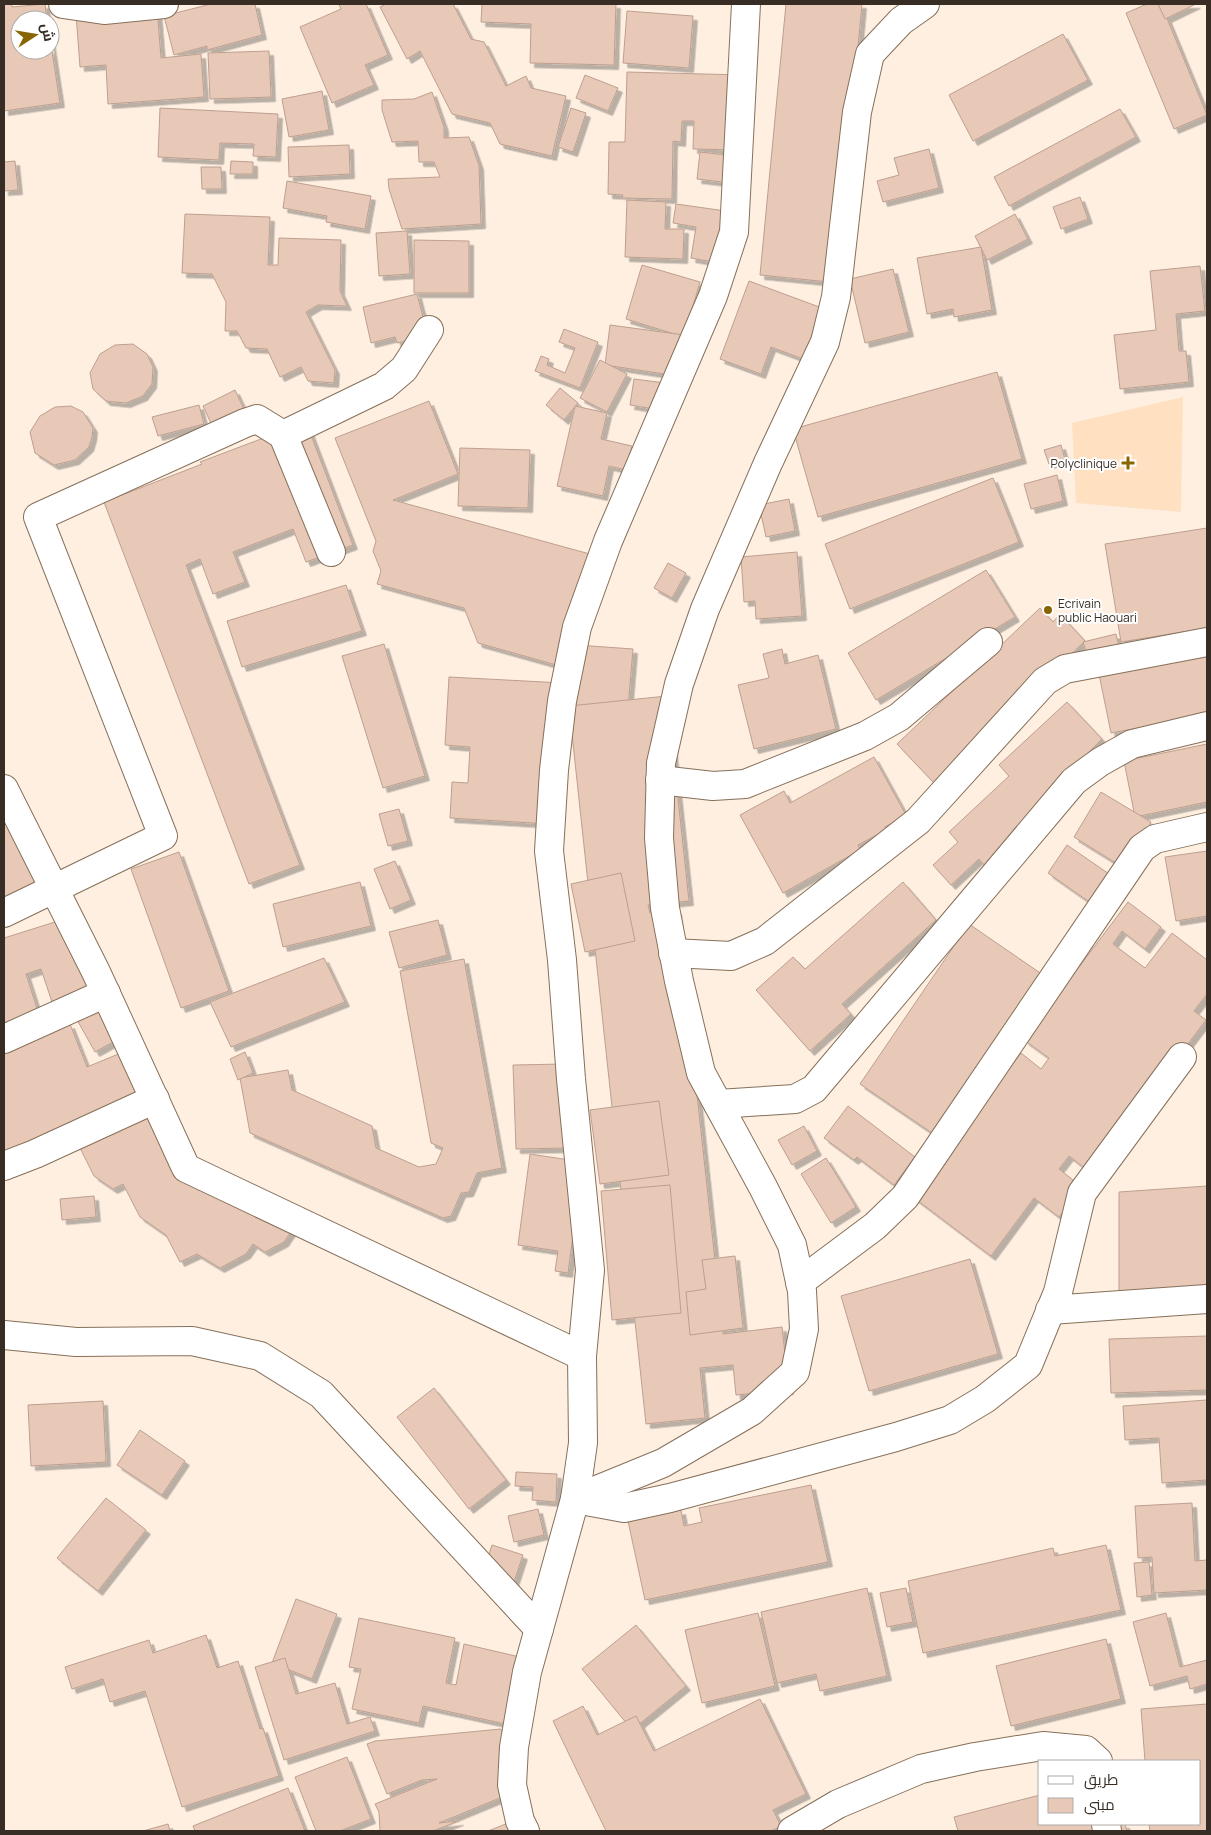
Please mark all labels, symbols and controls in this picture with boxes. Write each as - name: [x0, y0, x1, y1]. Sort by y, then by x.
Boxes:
- north arrow: [10, 10, 60, 60]
- text: ش: [37, 21, 59, 43]
- place label: Polyclinique: [1051, 455, 1117, 472]
- marker: Polyclinique: [1121, 456, 1135, 470]
- place label: Ecrivain public Haouari: [1058, 595, 1137, 626]
- marker: Ecrivain public Haouari: [1042, 604, 1054, 616]
- legend: [1038, 1760, 1201, 1825]
- text: طريق: [1084, 1769, 1118, 1790]
- text: مبنى: [1084, 1794, 1115, 1815]

